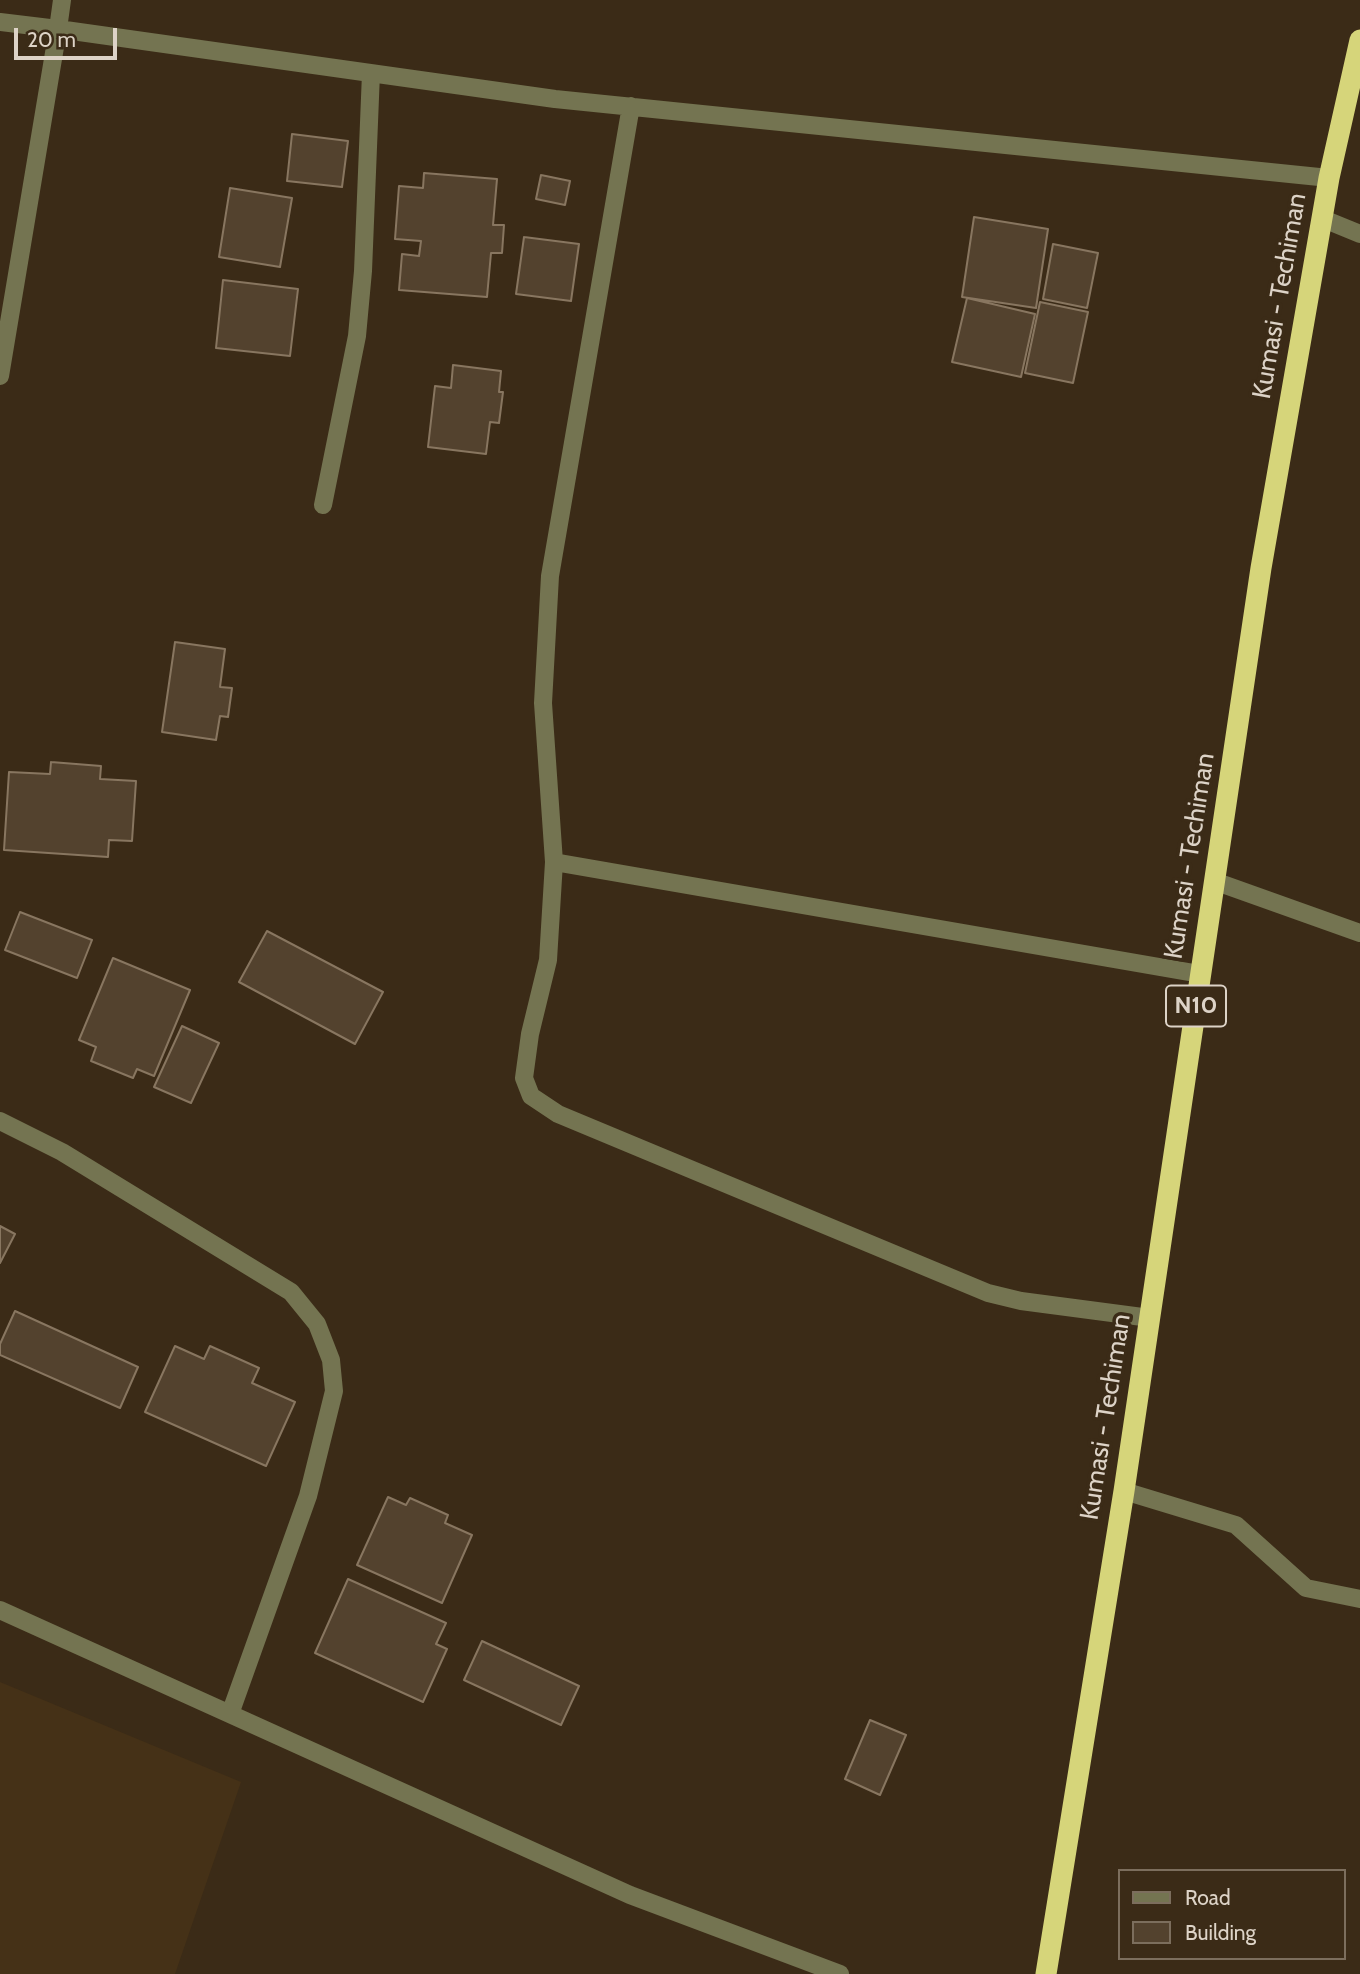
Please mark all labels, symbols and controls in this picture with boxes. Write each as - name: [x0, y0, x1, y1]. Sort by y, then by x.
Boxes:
- scale bar: [18, 14, 121, 58]
- text: 20 m: [27, 27, 76, 52]
- street label: Kumasi - Techiman: [1247, 191, 1313, 401]
- street label: Kumasi - Techiman: [1158, 751, 1222, 961]
- road number: N10: [1166, 986, 1226, 1026]
- street label: Kumasi - Techiman: [1074, 1312, 1138, 1522]
- legend: [1118, 1869, 1346, 1960]
- text: Road: [1185, 1885, 1231, 1910]
- text: Building: [1185, 1920, 1256, 1945]

